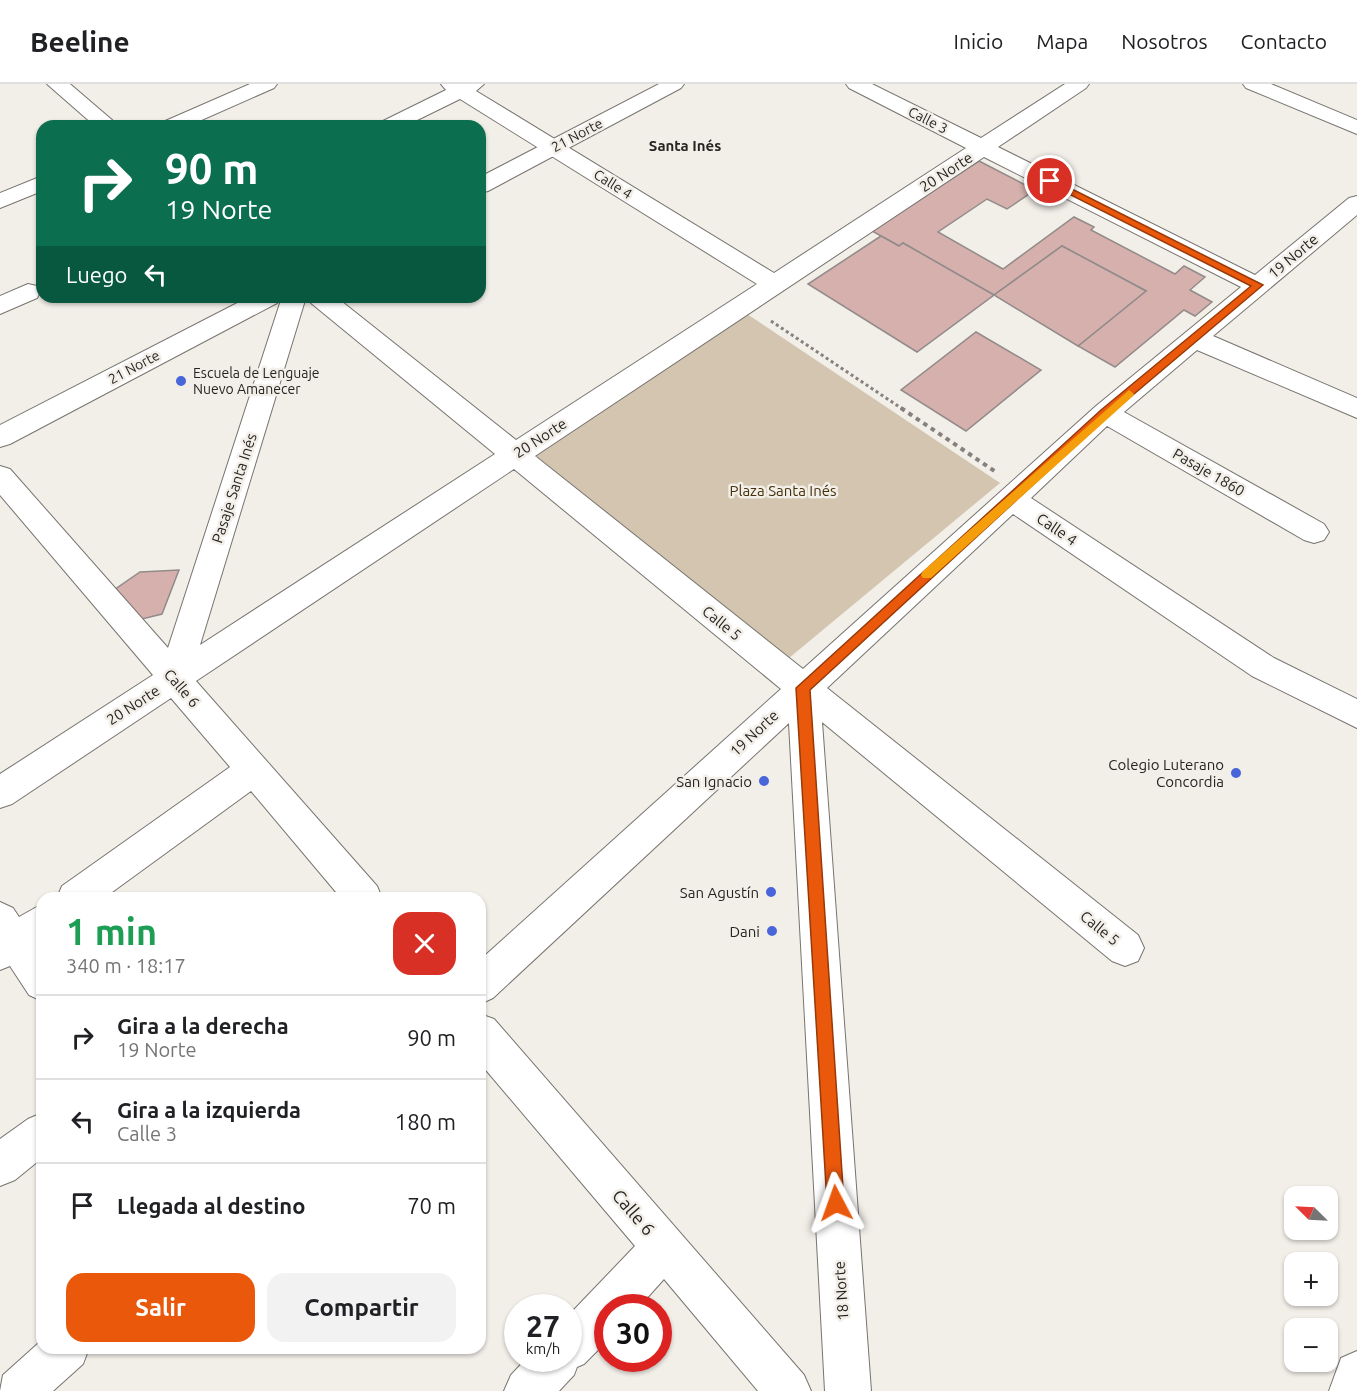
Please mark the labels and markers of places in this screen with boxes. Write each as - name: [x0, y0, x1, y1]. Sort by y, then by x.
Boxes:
- pin: [1024, 155, 1075, 206]
- place label: Escuela de Lenguaje Nuevo Amanecer: [193, 365, 320, 397]
- marker: Escuela de Lenguaje Nuevo Amanecer: [174, 374, 188, 388]
- place label: Colegio Luterano Concordia: [1108, 756, 1224, 790]
- marker: Colegio Luterano Concordia: [1229, 766, 1243, 780]
- place label: San Ignacio: [676, 773, 752, 790]
- marker: San Ignacio: [757, 774, 771, 788]
- place label: San Agustín: [680, 884, 759, 901]
- marker: San Agustín: [764, 885, 778, 899]
- place label: Dani: [729, 923, 760, 940]
- marker: Dani: [765, 924, 779, 938]

